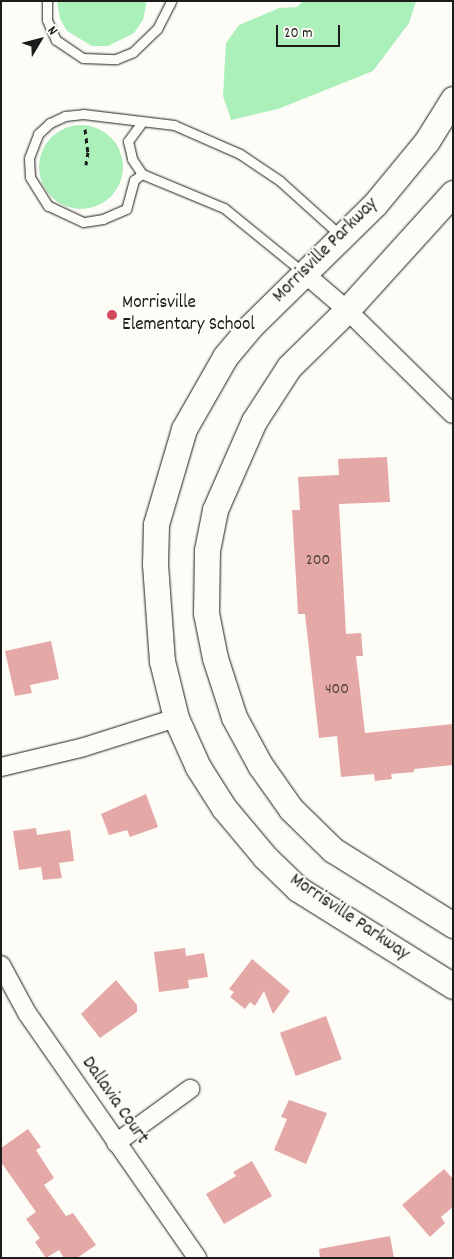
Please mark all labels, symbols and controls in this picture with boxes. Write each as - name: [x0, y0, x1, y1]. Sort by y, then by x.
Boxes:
- north arrow: [15, 15, 65, 65]
- scale bar: [279, 15, 343, 47]
- text: N: [42, 22, 62, 40]
- text: 20 m: [284, 23, 312, 45]
- street label: Morrisville Parkway: [269, 194, 383, 308]
- place label: Morrisville Elementary School: [122, 293, 255, 337]
- marker: Morrisville Elementary School: [106, 309, 118, 321]
- house number: 200: [306, 551, 330, 571]
- house number: 400: [325, 680, 349, 700]
- street label: Morrisville Parkway: [285, 870, 413, 966]
- street label: Dallavia Court: [76, 1053, 152, 1149]

